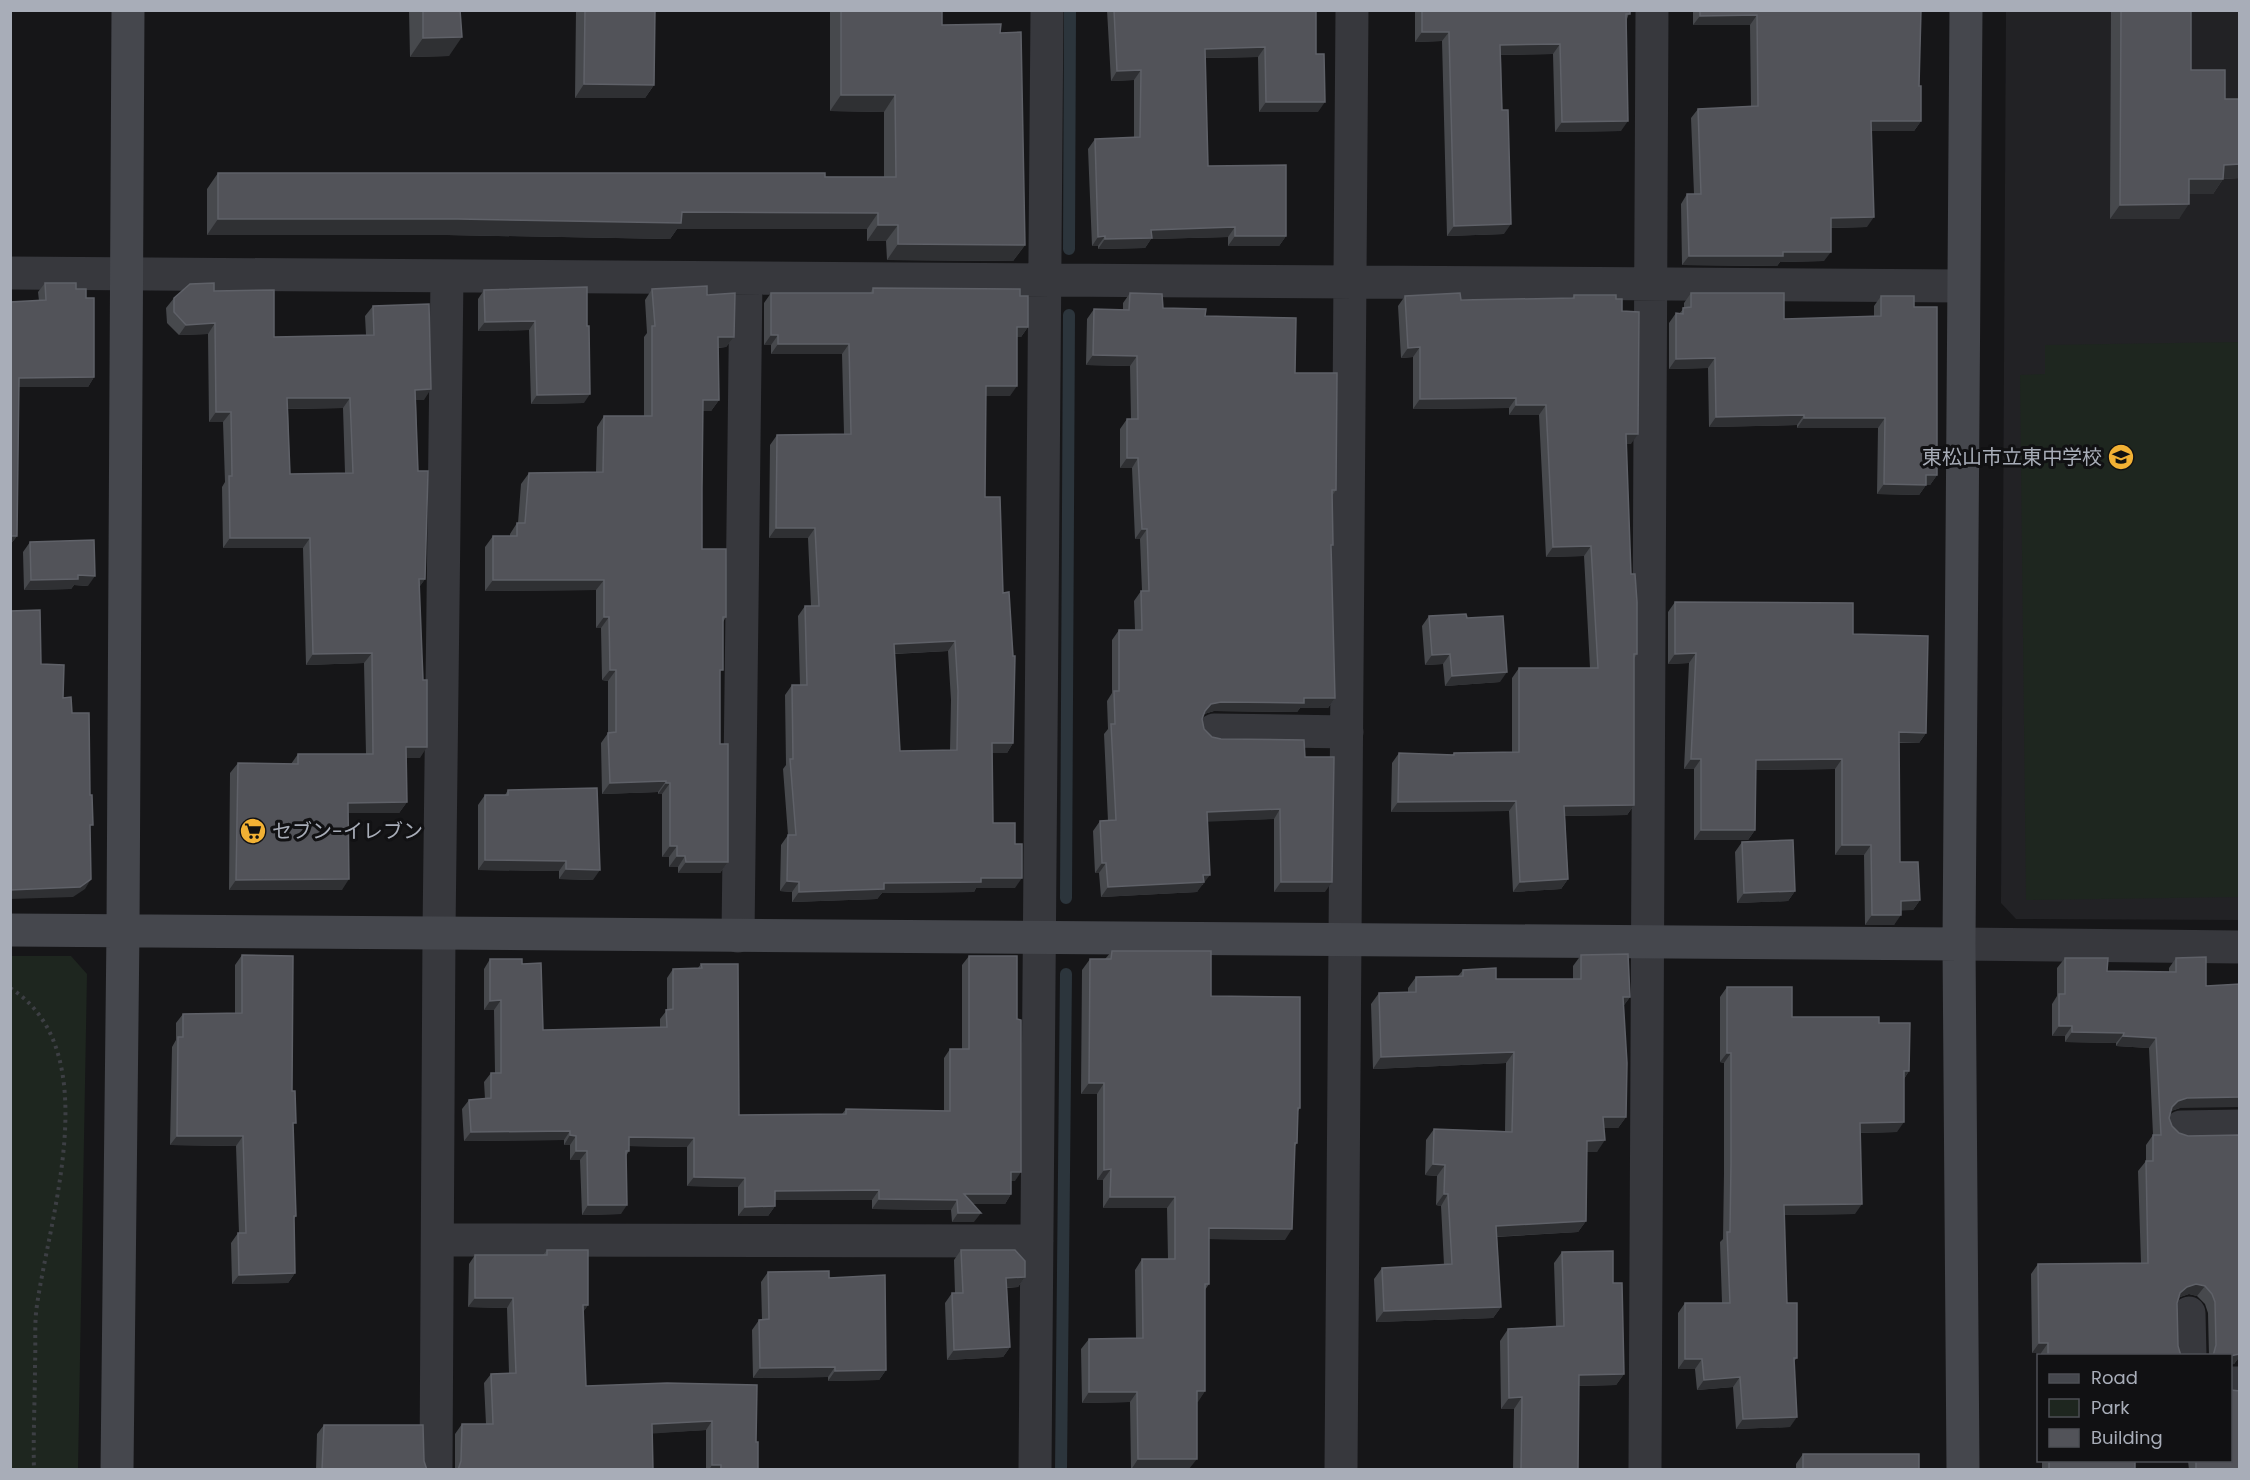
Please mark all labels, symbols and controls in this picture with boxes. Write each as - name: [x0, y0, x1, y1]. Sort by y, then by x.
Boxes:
- school or university icon: 東松山市立東中学校: [2106, 442, 2136, 472]
- place label: 東松山市立東中学校: [1922, 443, 2102, 471]
- supermarket icon: セブン-イレブン: [238, 816, 268, 846]
- place label: セブン-イレブン: [272, 817, 423, 845]
- legend: [2037, 1354, 2232, 1462]
- text: Road: [2091, 1365, 2138, 1390]
- text: Park: [2091, 1395, 2130, 1420]
- text: Building: [2091, 1425, 2163, 1450]

